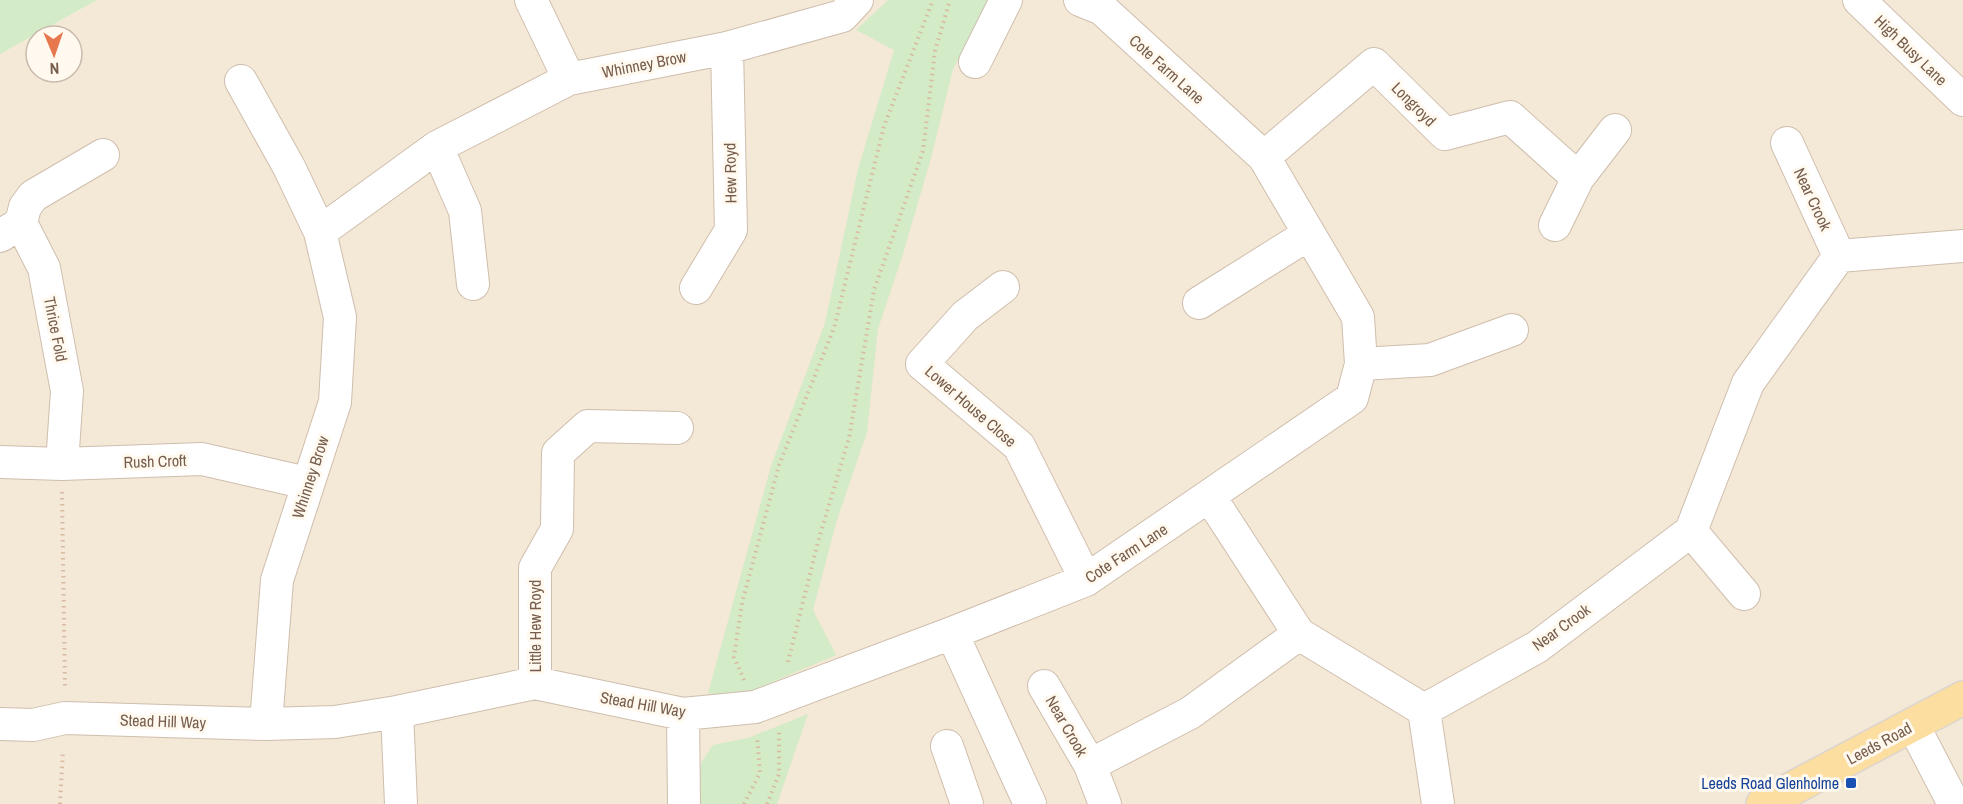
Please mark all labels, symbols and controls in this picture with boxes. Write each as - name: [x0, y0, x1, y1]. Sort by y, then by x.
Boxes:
- street label: High Busy Lane: [1870, 10, 1952, 90]
- north arrow: [24, 24, 84, 84]
- street label: Cote Farm Lane: [1125, 29, 1209, 109]
- street label: Whinney Brow: [600, 45, 688, 83]
- text: N: [49, 58, 60, 80]
- street label: Longroyd: [1387, 77, 1441, 131]
- street label: Hew Royd: [718, 143, 742, 203]
- street label: Near Crook: [1789, 164, 1837, 234]
- street label: Thrice Fold: [39, 295, 73, 363]
- street label: Lower House Close: [921, 360, 1021, 452]
- street label: Whinney Brow: [286, 433, 334, 521]
- street label: Rush Croft: [123, 449, 187, 473]
- street label: Cote Farm Lane: [1081, 518, 1171, 588]
- street label: Little Hew Royd: [524, 580, 546, 672]
- street label: Near Crook: [1527, 598, 1595, 656]
- street label: Stead Hill Way: [599, 686, 688, 722]
- street label: Near Crook: [1041, 691, 1094, 761]
- street label: Stead Hill Way: [119, 709, 207, 734]
- street label: Leeds Road: [1843, 717, 1915, 769]
- place label: Leeds Road Glenholme: [1701, 772, 1839, 794]
- marker: Leeds Road Glenholme: [1844, 776, 1858, 790]

